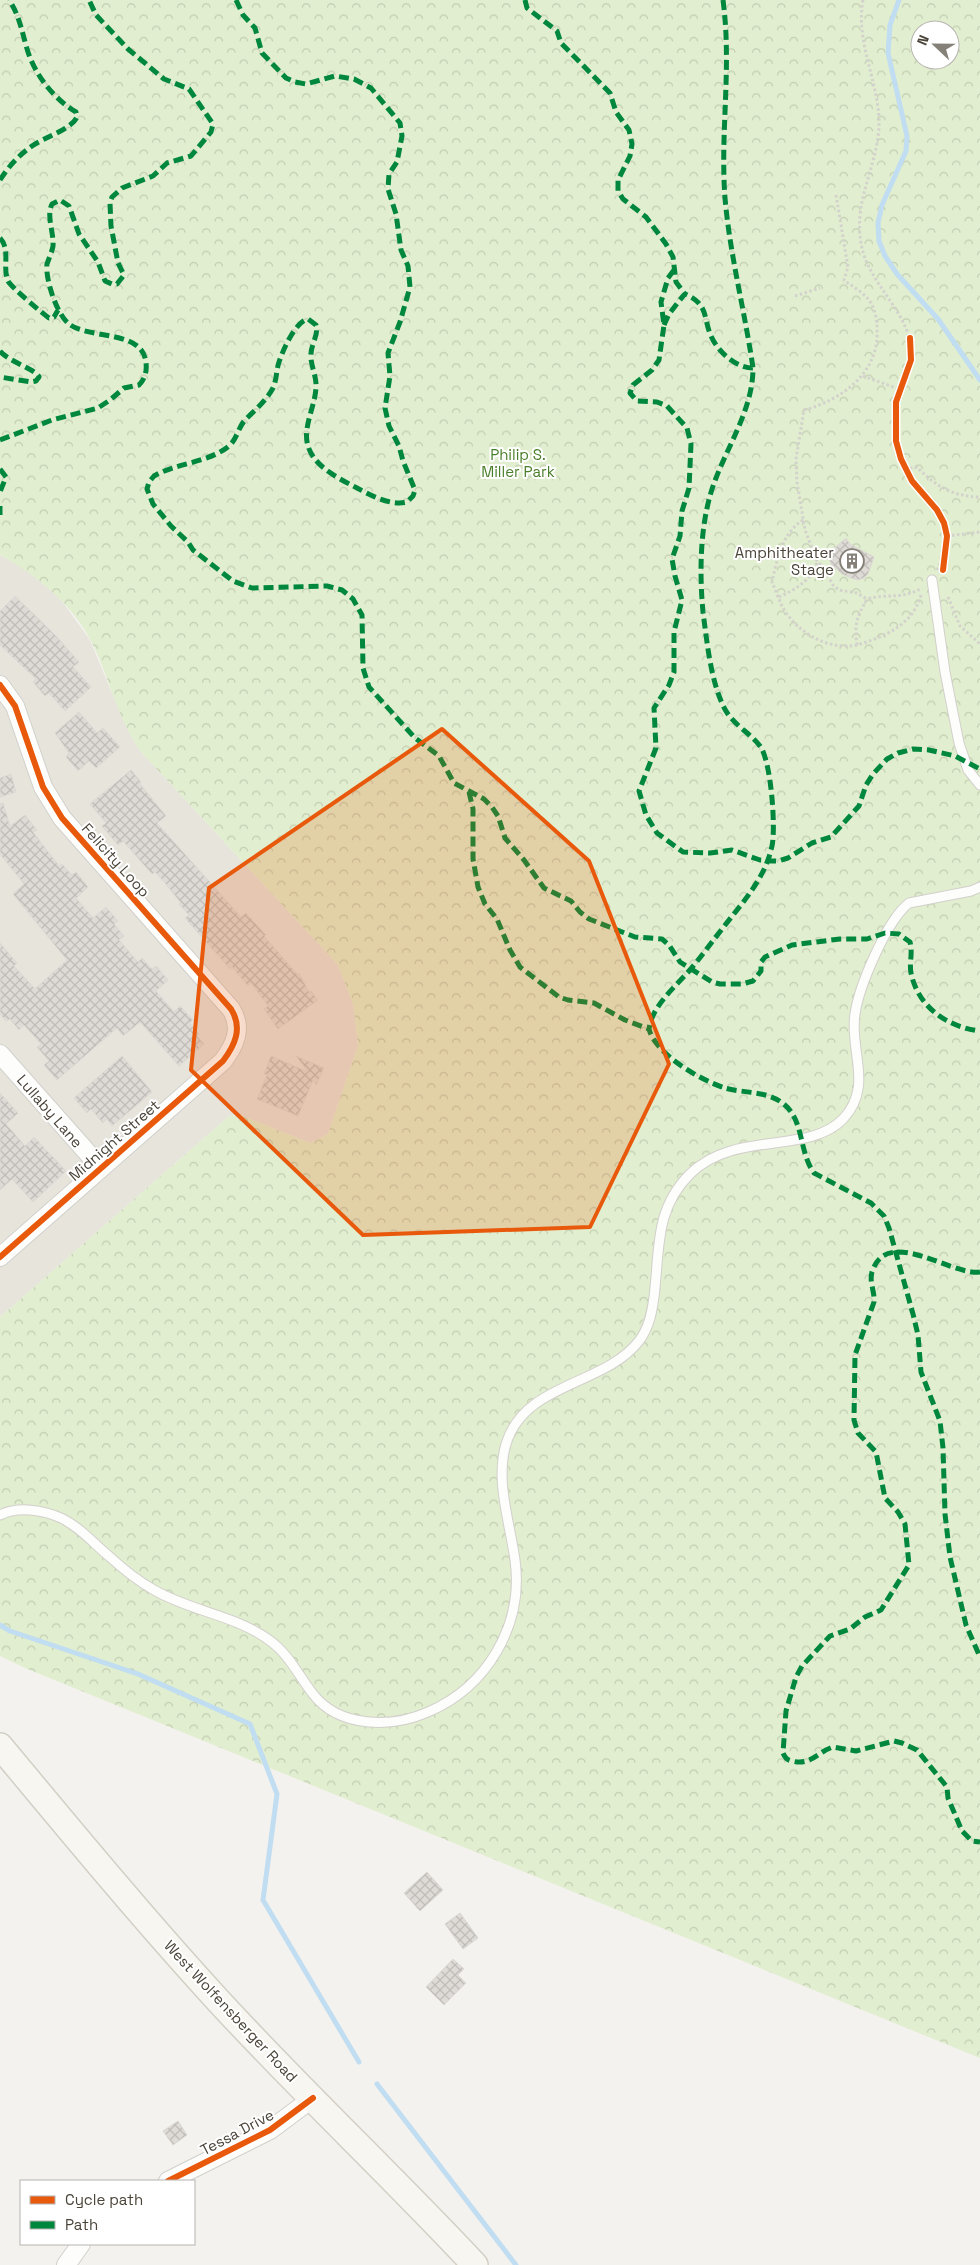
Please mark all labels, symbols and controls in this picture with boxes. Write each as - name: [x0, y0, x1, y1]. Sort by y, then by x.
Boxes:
- north arrow: [910, 20, 960, 70]
- text: N: [913, 32, 933, 48]
- park label: Philip S. Miller Park: [481, 445, 555, 481]
- place label: Amphitheater Stage: [735, 543, 834, 579]
- building icon: Amphitheater Stage: [839, 548, 865, 574]
- street label: Felicity Loop: [78, 819, 154, 901]
- street label: Lullaby Lane: [13, 1070, 87, 1152]
- street label: Midnight Street: [65, 1095, 163, 1185]
- street label: West Wolfensberger Road: [160, 1936, 302, 2086]
- street label: Tessa Drive: [197, 2105, 277, 2159]
- legend: [20, 2180, 195, 2245]
- text: Cycle path: [65, 2190, 143, 2209]
- text: Path: [65, 2215, 98, 2234]

